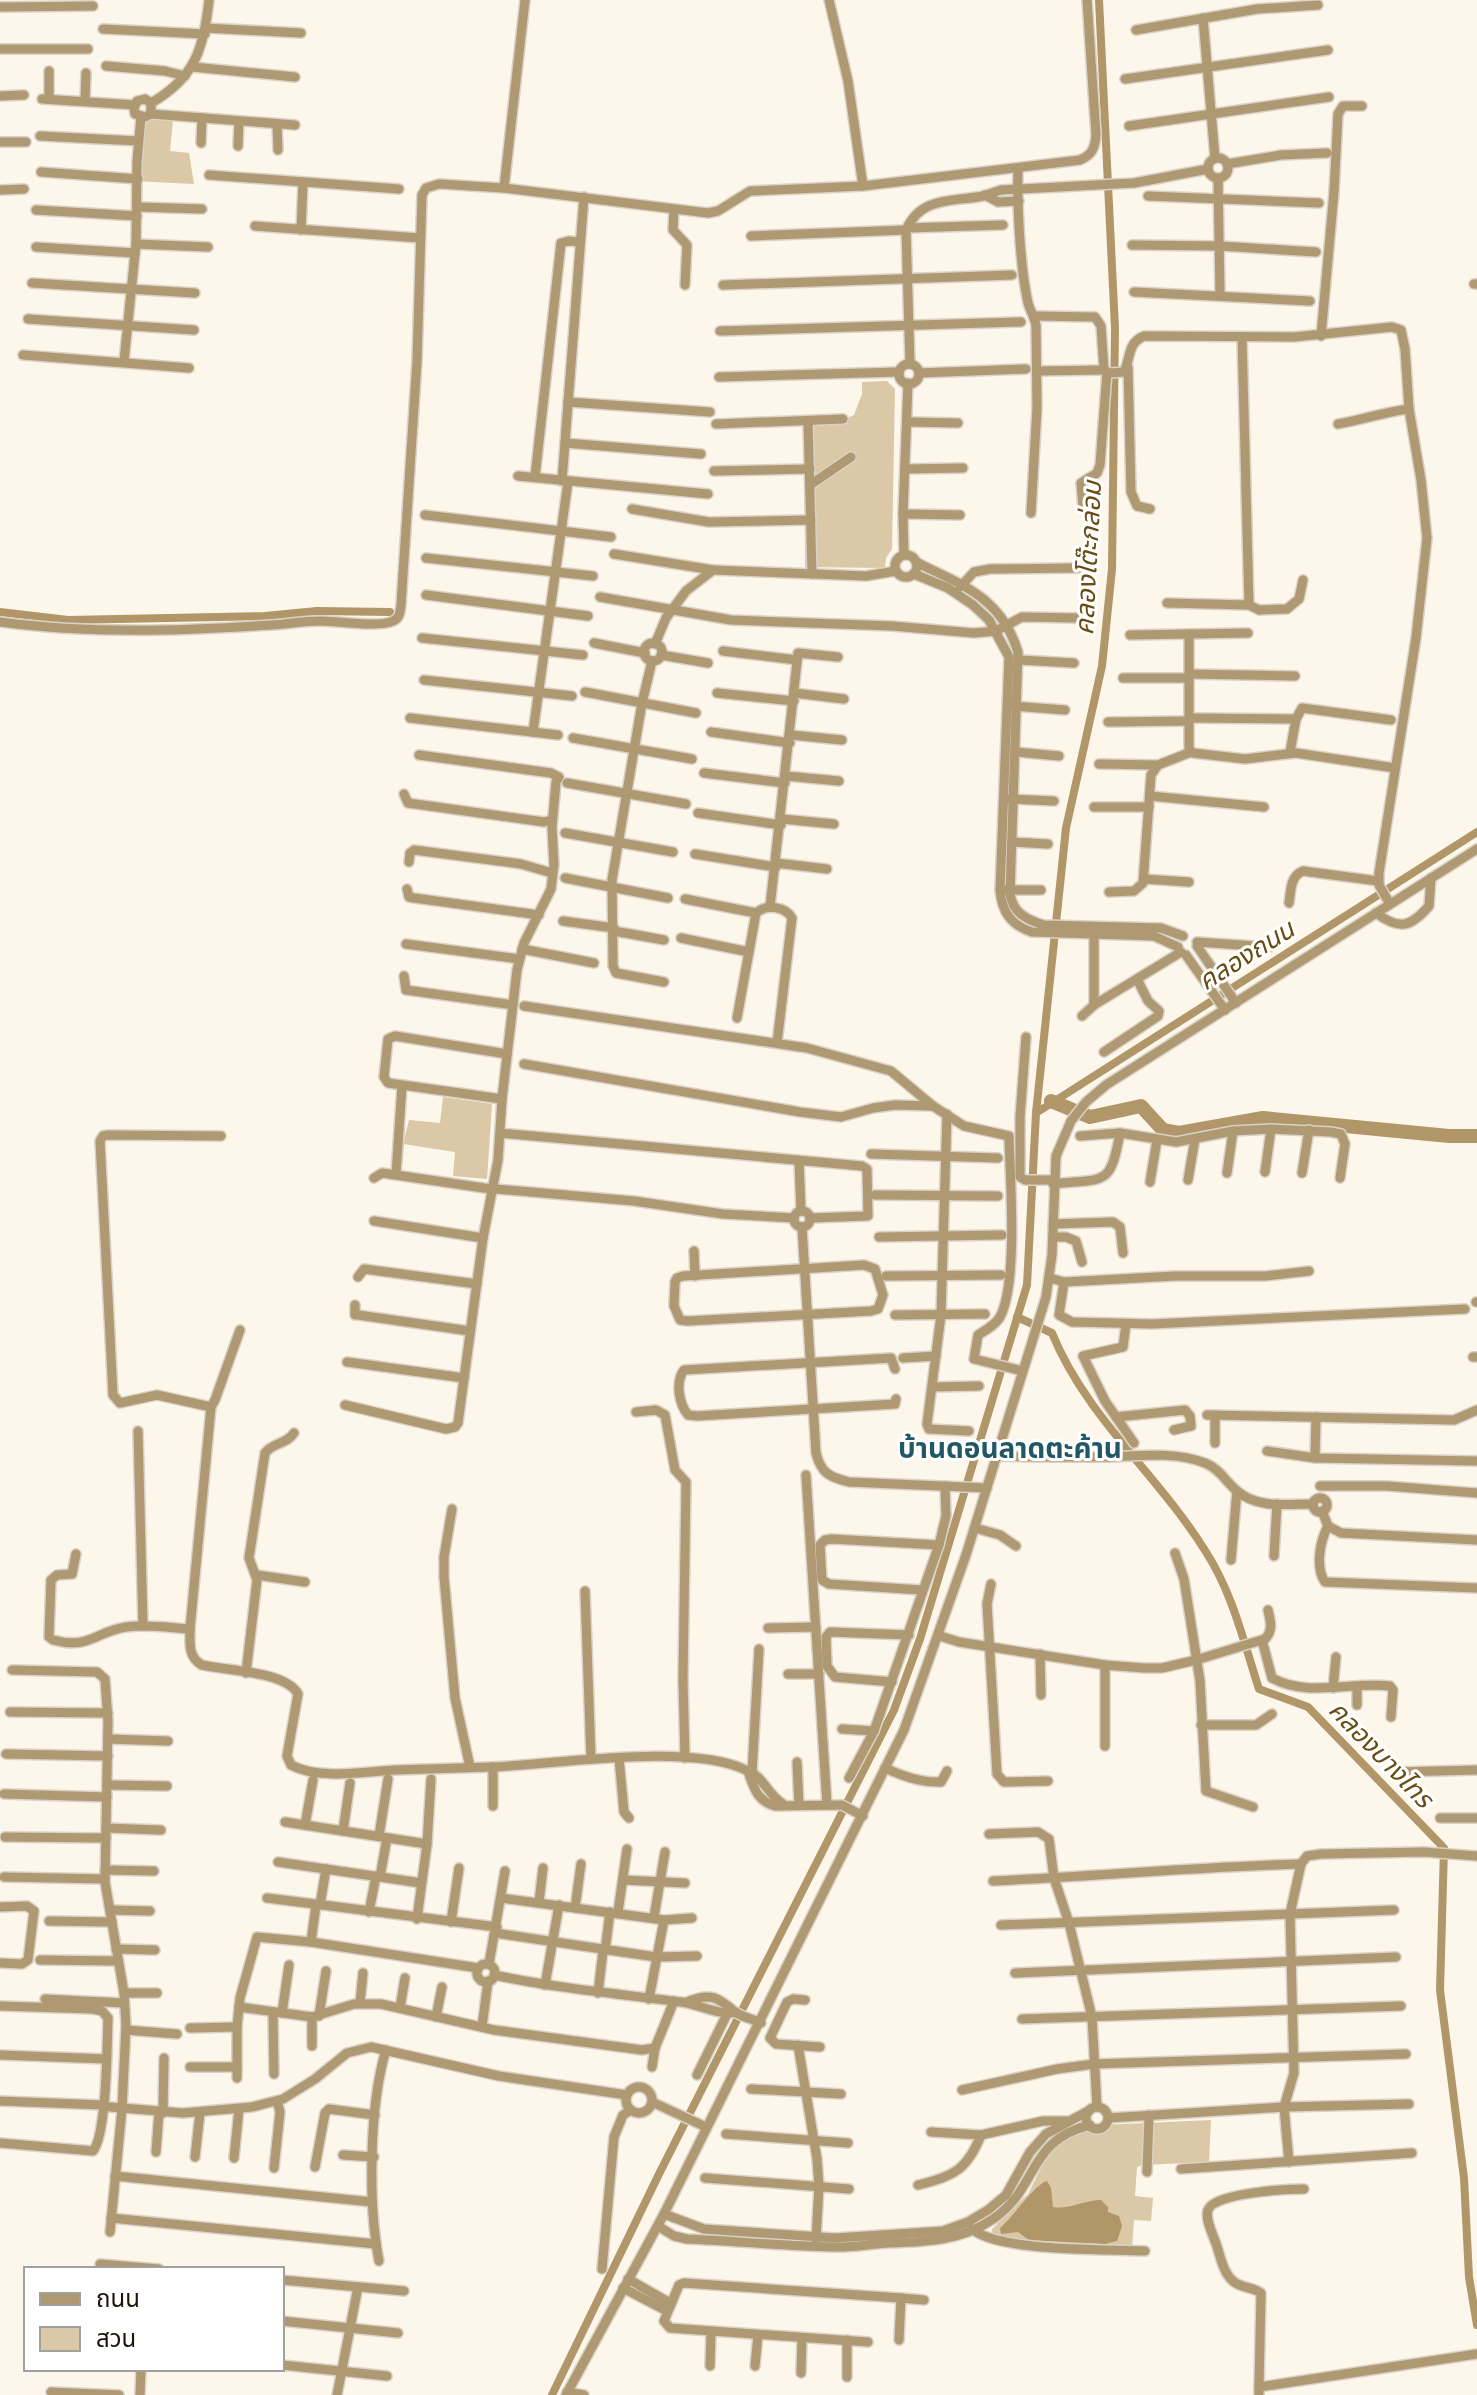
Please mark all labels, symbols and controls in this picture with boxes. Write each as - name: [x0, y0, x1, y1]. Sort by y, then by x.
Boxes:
- water label: คลองโต๊ะกล่อม: [1069, 478, 1107, 636]
- water label: คลองถนน: [1193, 913, 1301, 996]
- district label: บ้านดอนลาดตะค้าน: [898, 1433, 1122, 1464]
- water label: คลองบางไทร: [1323, 1695, 1441, 1815]
- legend: [24, 2267, 284, 2371]
- text: ถนน: [96, 2285, 140, 2312]
- text: สวน: [96, 2325, 136, 2352]

